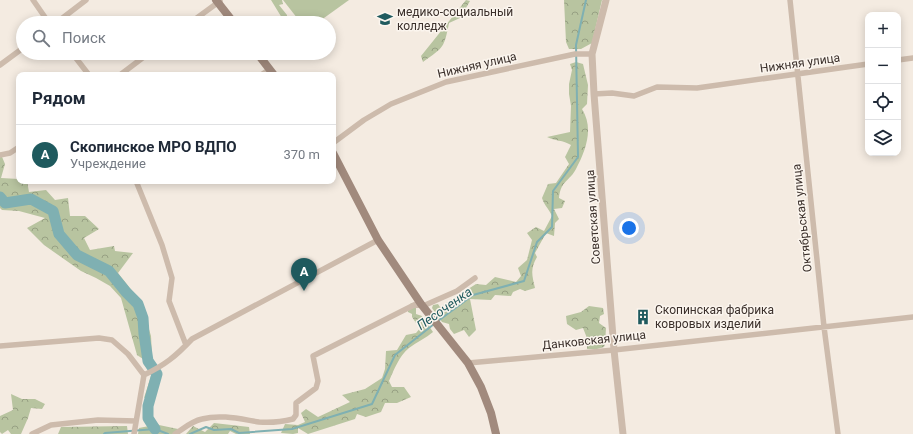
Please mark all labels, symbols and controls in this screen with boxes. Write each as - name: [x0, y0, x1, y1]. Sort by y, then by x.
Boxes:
- place label: медико-социальный колледж: [397, 5, 513, 33]
- school or university icon: медико-социальный колледж: [376, 10, 394, 28]
- map controls: [865, 12, 901, 156]
- button: +: [865, 12, 901, 48]
- search box: [16, 16, 336, 60]
- icon: search: [30, 27, 52, 49]
- text: Поиск: [62, 29, 106, 47]
- button: −: [865, 48, 901, 84]
- street label: Нижняя улица: [436, 49, 518, 81]
- street label: Нижняя улица: [759, 50, 841, 76]
- button: locate: [865, 84, 901, 120]
- text: Рядом: [32, 88, 86, 108]
- button: layers: [865, 120, 901, 156]
- text: Скопинское МРО ВДПО: [70, 138, 237, 156]
- text: A: [41, 147, 49, 162]
- text: 370 m: [283, 147, 320, 162]
- text: Учреждение: [70, 156, 146, 171]
- street label: Октябрьская улица: [789, 163, 815, 273]
- street label: Советская улица: [583, 169, 603, 265]
- your location: [619, 218, 639, 238]
- pin: A: [291, 258, 317, 291]
- water label: Песоченка: [414, 284, 475, 333]
- place label: Скопинская фабрика ковровых изделий: [655, 303, 774, 331]
- building icon: Скопинская фабрика ковровых изделий: [634, 308, 652, 326]
- street label: Данковская улица: [541, 328, 647, 352]

